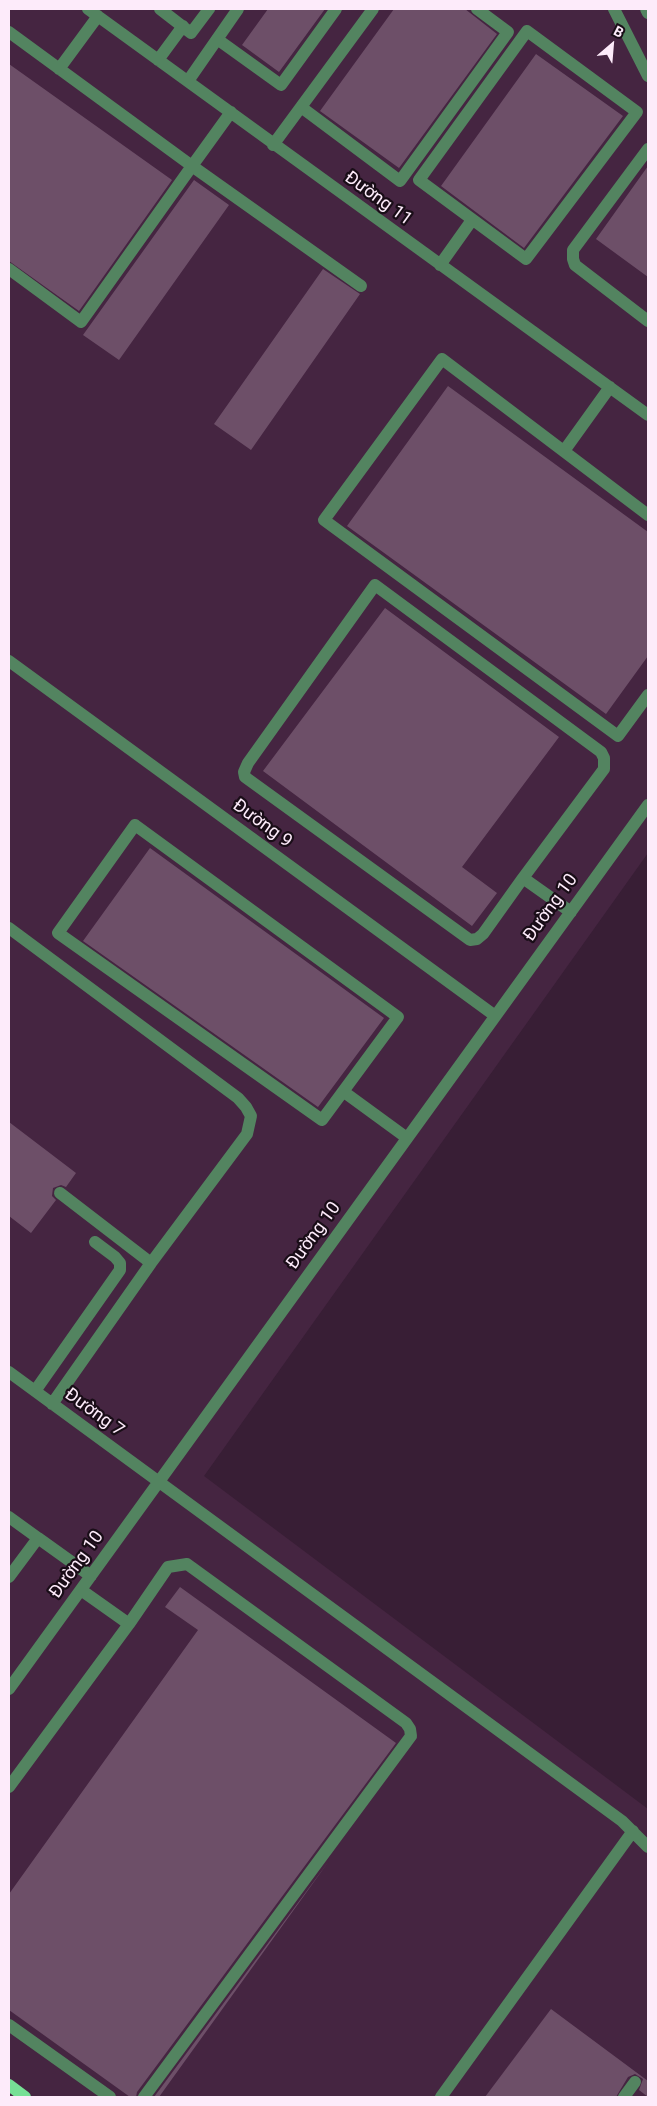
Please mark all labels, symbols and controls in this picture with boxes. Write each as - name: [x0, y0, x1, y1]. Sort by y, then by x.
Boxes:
- north arrow: [587, 20, 637, 70]
- text: B: [611, 22, 626, 41]
- street label: Đường 11: [340, 167, 416, 231]
- street label: Đường 9: [228, 795, 296, 853]
- street label: Đường 10: [519, 870, 583, 946]
- street label: Đường 10: [282, 1198, 346, 1274]
- street label: Đường 7: [60, 1384, 128, 1442]
- street label: Đường 10: [45, 1527, 109, 1603]

